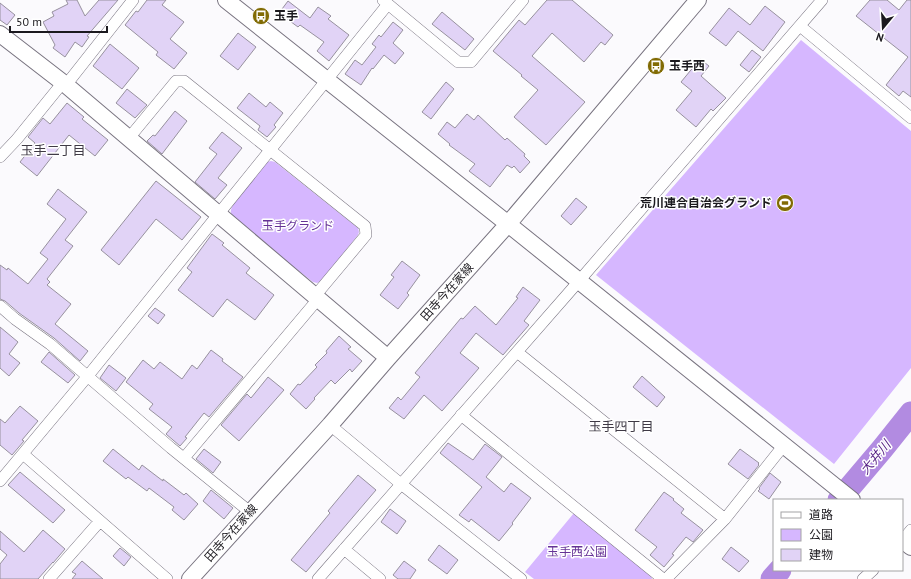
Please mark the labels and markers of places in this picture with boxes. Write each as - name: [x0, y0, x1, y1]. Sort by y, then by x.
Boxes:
- bus stop icon: 玉手: [251, 6, 271, 26]
- place label: 玉手: [274, 8, 298, 23]
- bus stop icon: 玉手西: [646, 56, 666, 76]
- place label: 玉手西: [669, 58, 705, 73]
- sports icon: 荒川連合自治会グランド: [775, 193, 795, 213]
- place label: 荒川連合自治会グランド: [640, 195, 772, 210]

